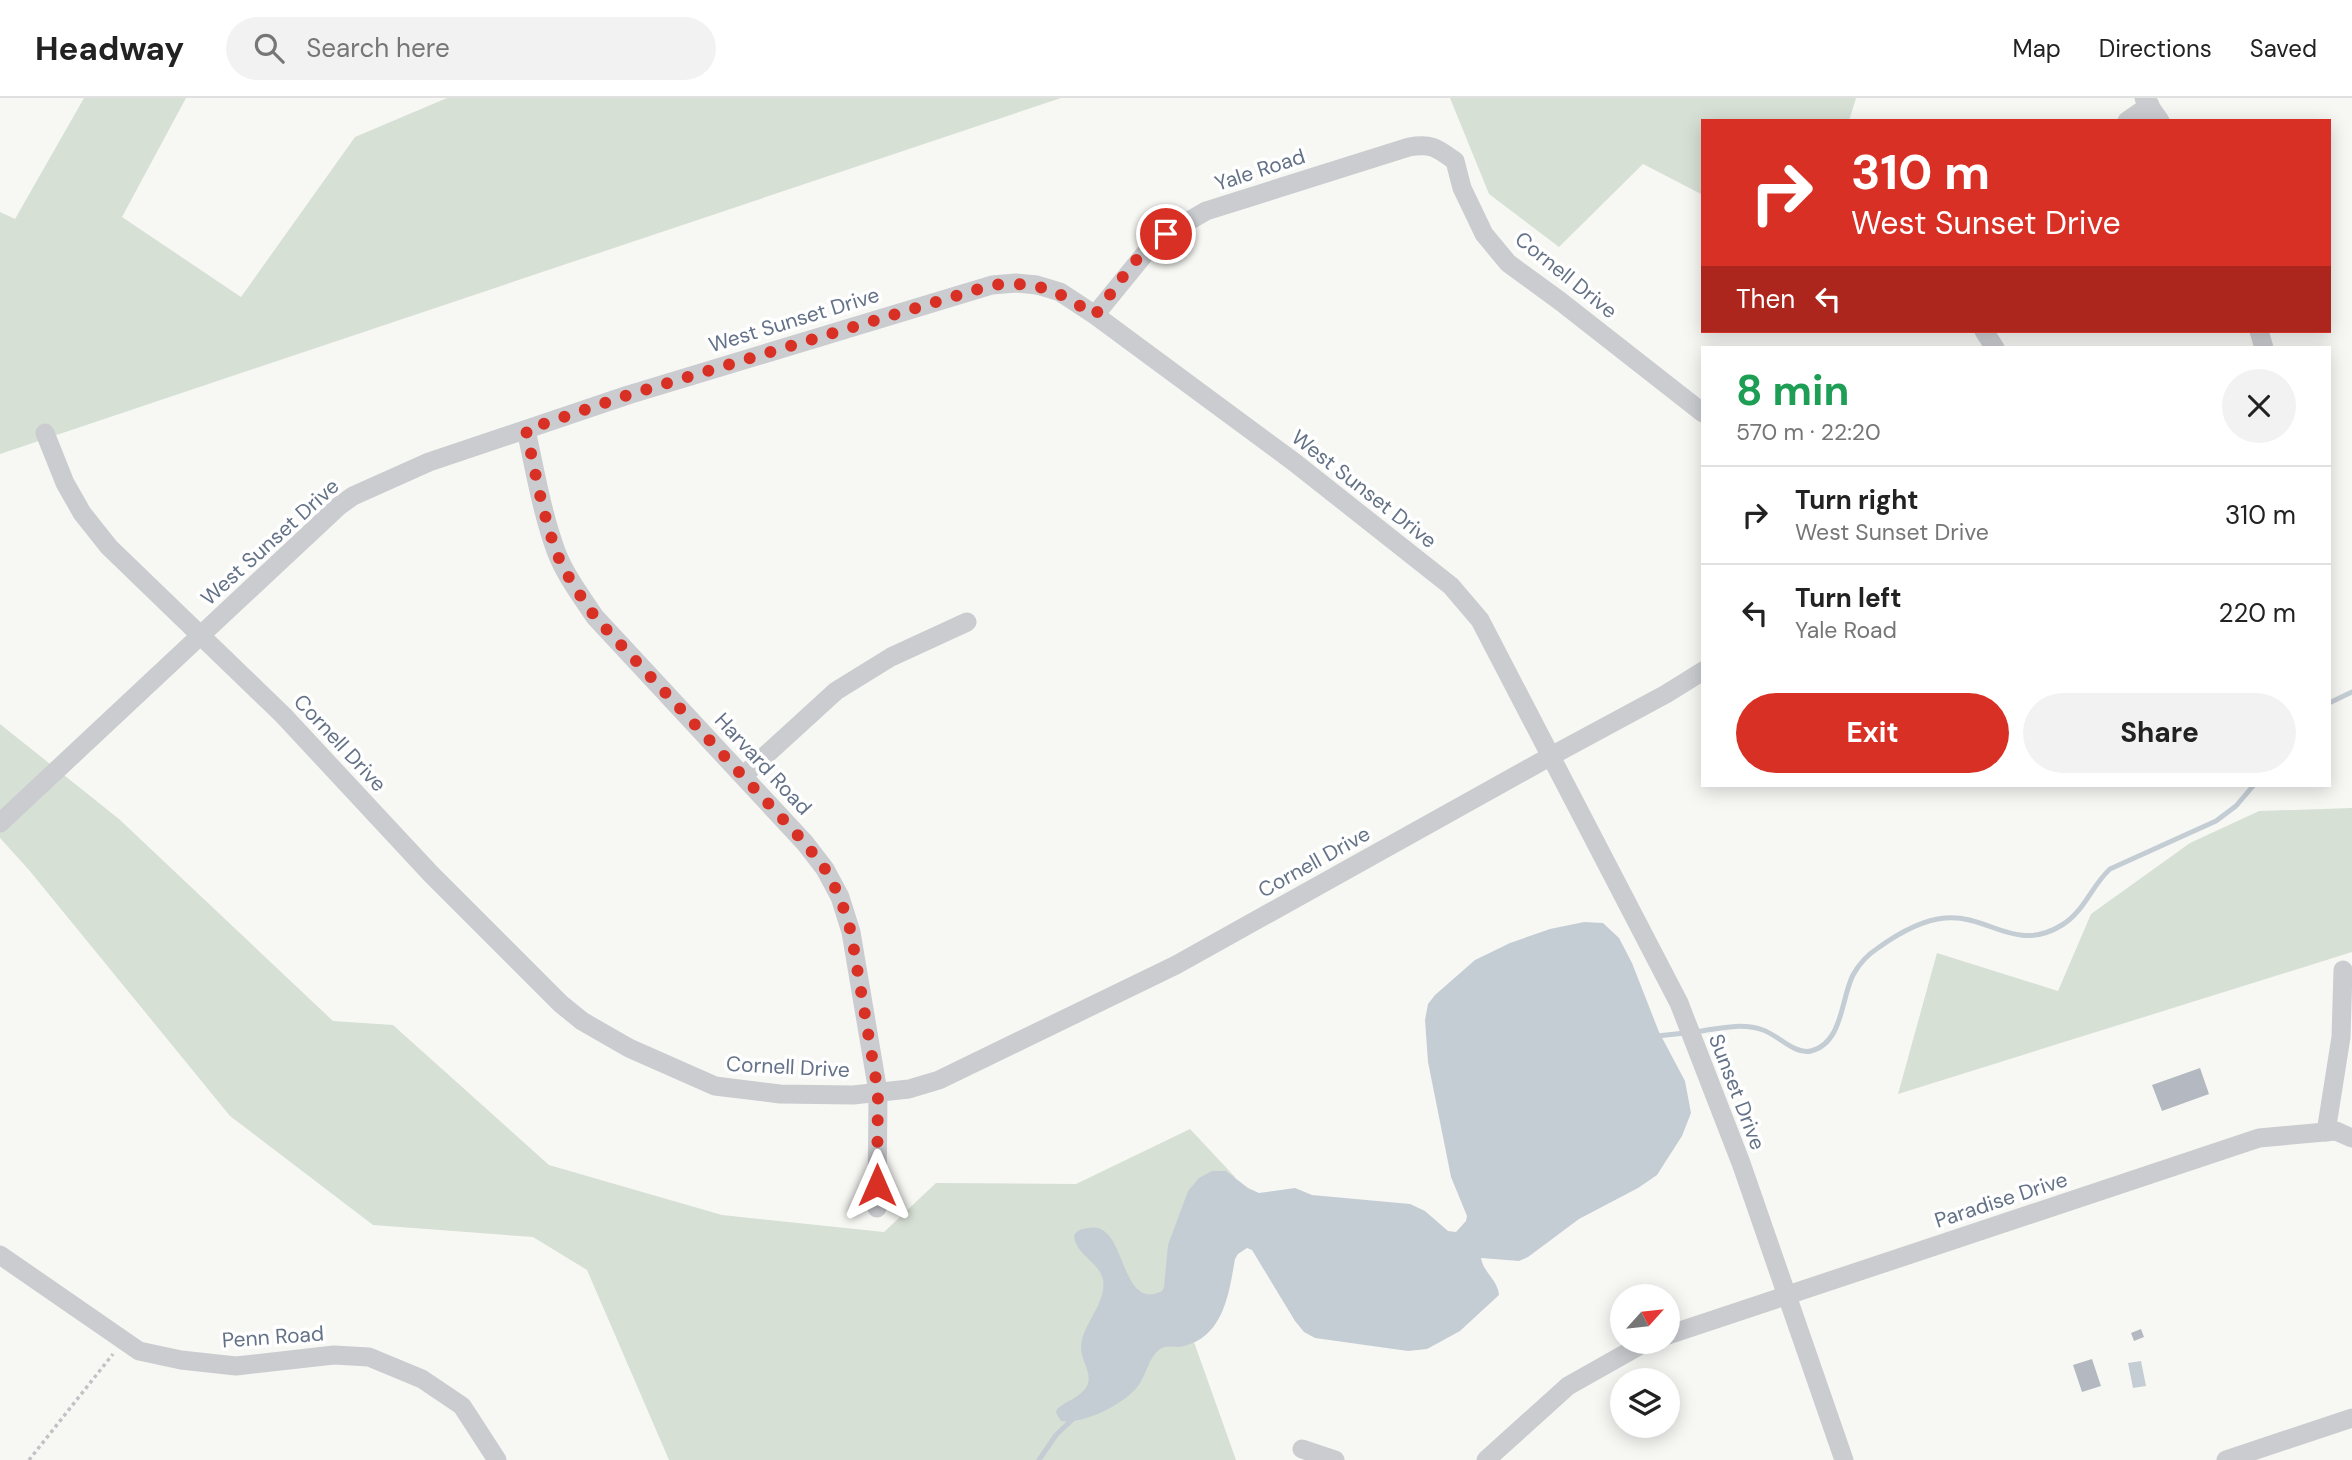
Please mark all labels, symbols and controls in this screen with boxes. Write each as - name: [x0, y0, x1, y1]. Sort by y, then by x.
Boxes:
- search box: [226, 17, 716, 80]
- text: Headway: [35, 27, 184, 70]
- icon: search: [250, 29, 288, 67]
- text: Search here: [306, 31, 450, 65]
- text: Map: [2013, 33, 2061, 64]
- text: Directions: [2099, 33, 2212, 64]
- text: Saved: [2250, 33, 2317, 64]
- text: 310 m: [1851, 140, 1990, 204]
- street label: Yale Road: [1211, 142, 1309, 198]
- icon: right: [1736, 147, 1827, 238]
- text: West Sunset Drive: [1851, 202, 2121, 244]
- pin: [1136, 204, 1196, 264]
- icon: arrive: [1147, 215, 1185, 253]
- street label: Cornell Drive: [1509, 225, 1623, 325]
- icon: left: [1809, 280, 1847, 318]
- street label: West Sunset Drive: [705, 281, 883, 359]
- text: Then: [1736, 282, 1795, 316]
- text: 8 min: [1736, 363, 1849, 418]
- button: close: [2222, 369, 2296, 443]
- text: 570 m · 22:20: [1736, 417, 1881, 447]
- street label: West Sunset Drive: [1286, 423, 1442, 555]
- street label: West Sunset Drive: [195, 472, 345, 612]
- text: Turn right: [1795, 483, 1919, 517]
- icon: right: [1736, 496, 1774, 534]
- text: 310 m: [2225, 498, 2296, 532]
- text: West Sunset Drive: [1795, 517, 1989, 547]
- text: Turn left: [1795, 581, 1902, 615]
- icon: left: [1736, 594, 1774, 632]
- text: 220 m: [2218, 596, 2296, 630]
- text: Yale Road: [1795, 615, 1897, 645]
- street label: Cornell Drive: [287, 688, 393, 798]
- button: Exit: [1736, 693, 2009, 773]
- button: Share: [2023, 693, 2296, 773]
- street label: Harvard Road: [708, 707, 818, 821]
- street label: Cornell Drive: [1253, 820, 1375, 904]
- street label: Sunset Drive: [1702, 1030, 1772, 1154]
- street label: Cornell Drive: [725, 1050, 851, 1084]
- position arrow: [840, 1148, 914, 1222]
- street label: Paradise Drive: [1931, 1165, 2071, 1235]
- north arrow: [1610, 1284, 1680, 1354]
- map controls: [1610, 1284, 1680, 1438]
- street label: Penn Road: [221, 1319, 325, 1355]
- button: layers: [1610, 1368, 1680, 1438]

